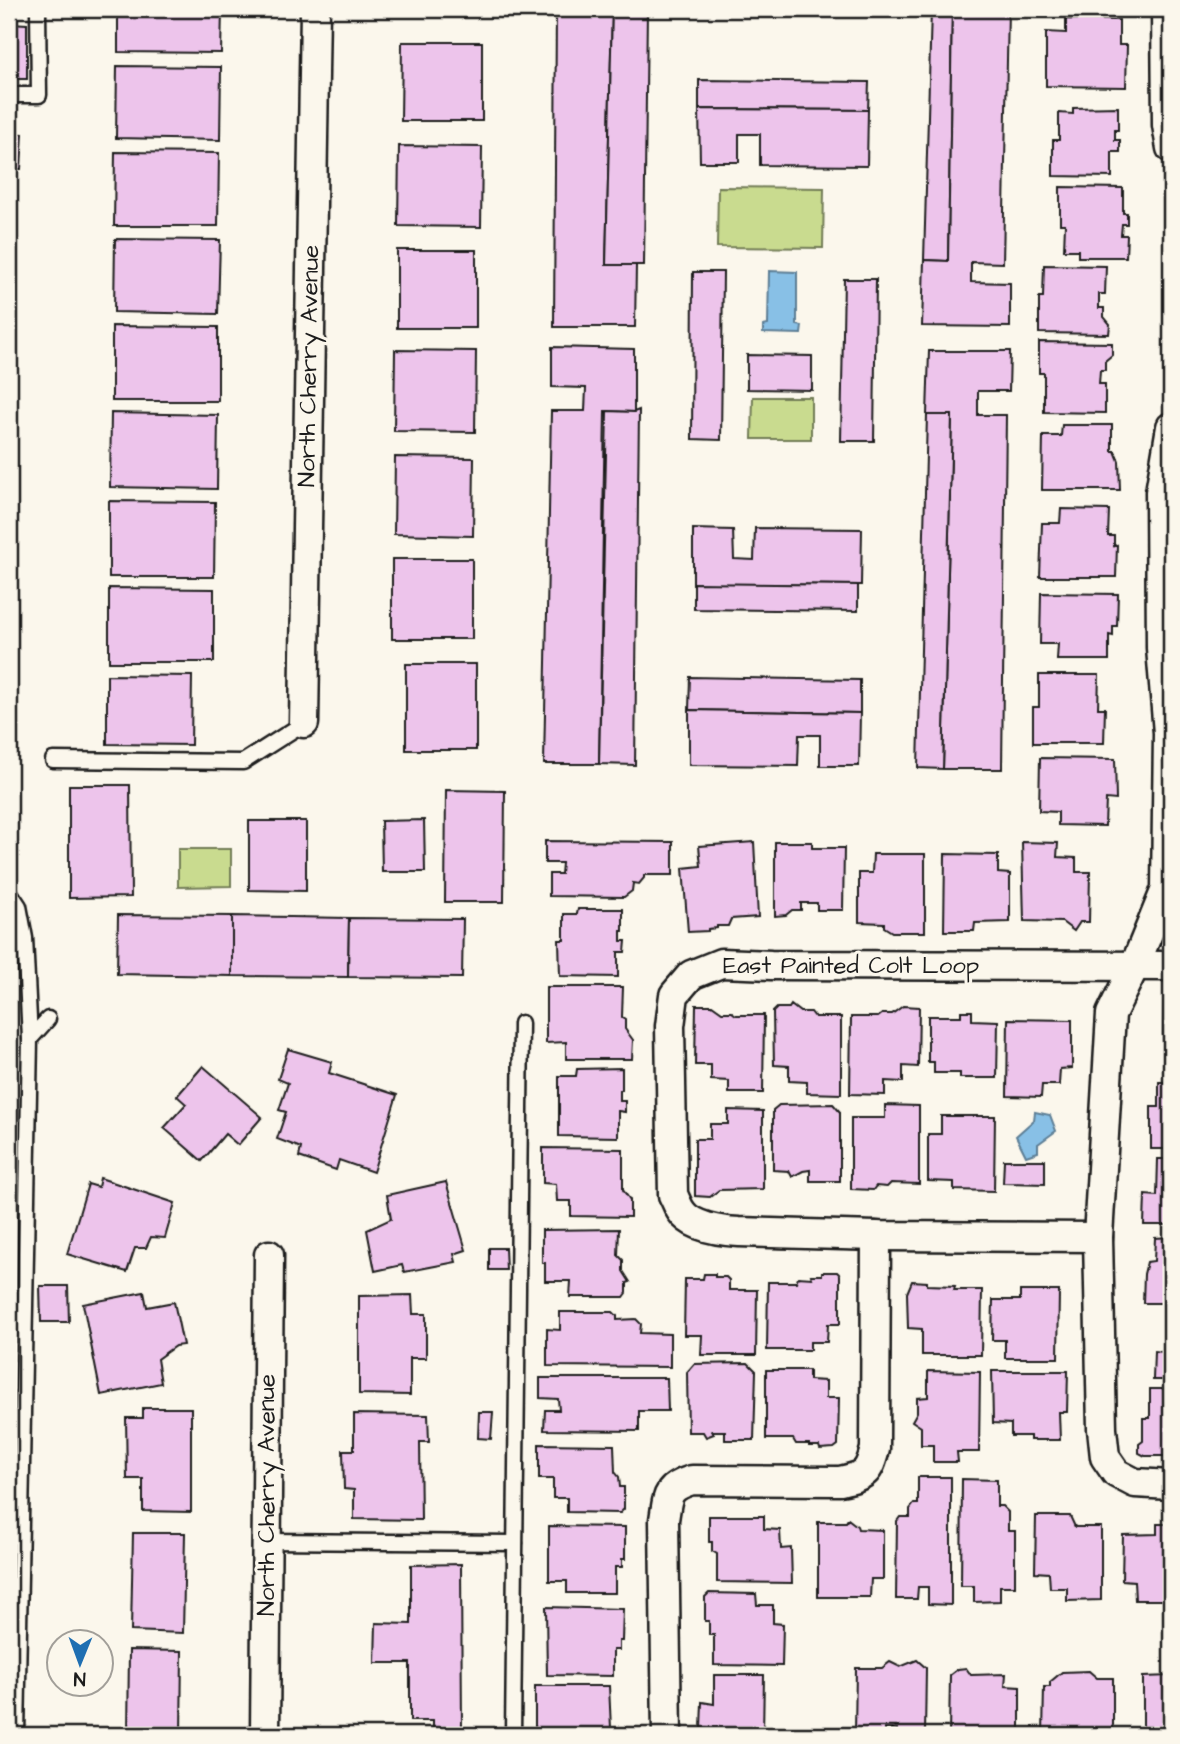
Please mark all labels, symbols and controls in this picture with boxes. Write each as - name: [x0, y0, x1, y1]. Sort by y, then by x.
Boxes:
- street label: North Cherry Avenue: [290, 245, 329, 487]
- street label: East Painted Colt Loop: [723, 949, 979, 983]
- street label: North Cherry Avenue: [250, 1374, 285, 1616]
- north arrow: [46, 1628, 116, 1698]
- text: N: [73, 1665, 86, 1692]

